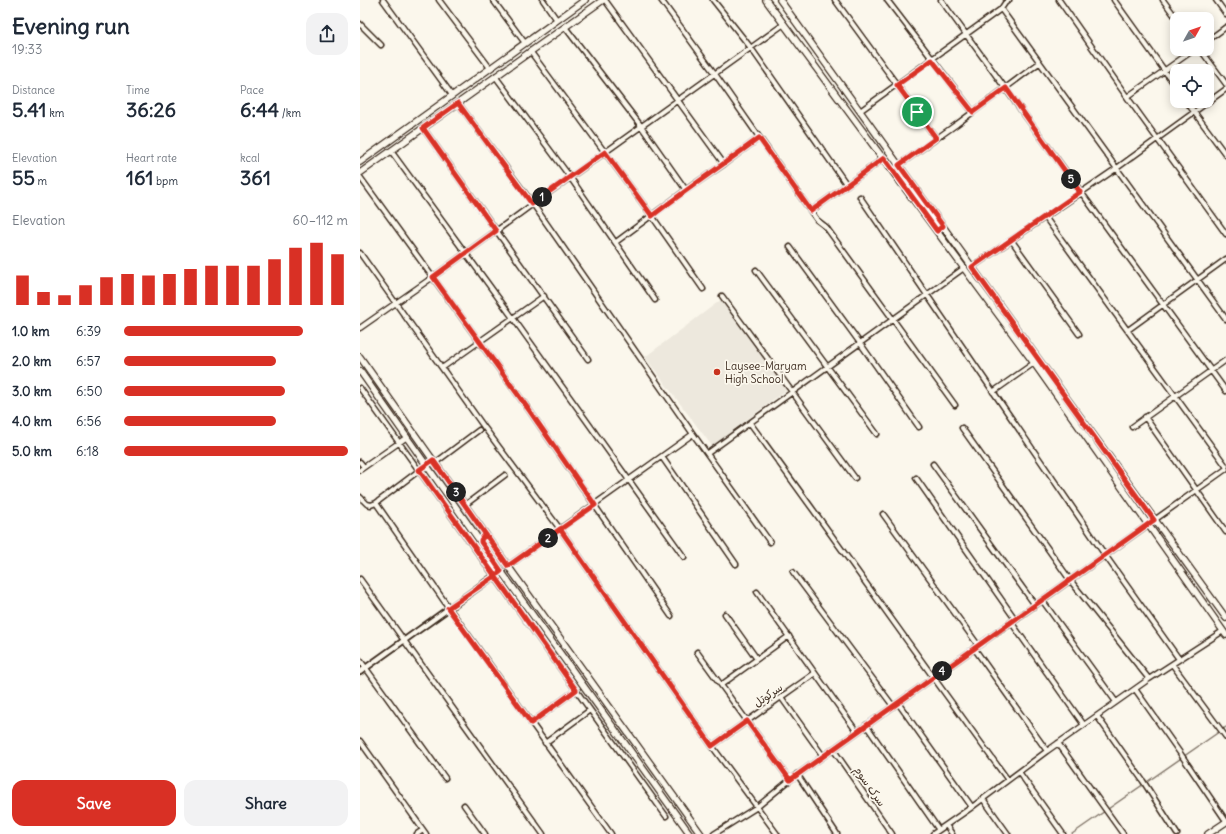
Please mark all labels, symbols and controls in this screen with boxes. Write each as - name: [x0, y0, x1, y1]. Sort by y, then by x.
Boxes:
- text: Evening run: [12, 12, 130, 40]
- north arrow: [1170, 12, 1214, 56]
- map controls: [1170, 12, 1214, 108]
- button: share: [306, 13, 348, 55]
- text: 19:33: [12, 41, 42, 58]
- button: locate: [1170, 64, 1214, 108]
- text: Distance: [12, 83, 55, 97]
- text: Time: [126, 83, 150, 97]
- text: Pace: [240, 83, 264, 97]
- pin: [900, 95, 934, 129]
- text: 5.41: [12, 97, 47, 122]
- text: 36:26: [126, 97, 176, 122]
- text: 6:44: [240, 97, 279, 122]
- icon: arrive: [906, 101, 928, 123]
- text: km: [47, 106, 64, 120]
- text: /km: [279, 106, 301, 120]
- text: Elevation: [12, 151, 57, 165]
- text: Heart rate: [126, 151, 177, 165]
- text: kcal: [240, 151, 260, 165]
- text: 55: [12, 165, 35, 190]
- text: 161: [126, 165, 153, 190]
- text: 361: [240, 165, 271, 190]
- pin: 5: [1061, 169, 1081, 189]
- text: 5: [1068, 172, 1074, 186]
- text: m: [35, 174, 47, 188]
- text: bpm: [153, 174, 178, 188]
- pin: 1: [532, 187, 552, 207]
- text: 1: [540, 190, 544, 204]
- text: Elevation: [12, 212, 65, 229]
- text: 60–112 m: [293, 212, 348, 229]
- text: 1.0 km: [12, 323, 50, 340]
- text: 6:39: [76, 323, 101, 340]
- text: 2.0 km: [12, 353, 52, 370]
- text: 6:57: [76, 353, 100, 370]
- place label: Laysee-Maryam High School: [725, 359, 807, 386]
- marker: Laysee-Maryam High School: [712, 367, 722, 377]
- text: 3.0 km: [12, 383, 52, 400]
- text: 6:50: [76, 383, 102, 400]
- text: 4.0 km: [12, 413, 52, 430]
- text: 6:56: [76, 413, 101, 430]
- text: 5.0 km: [12, 443, 52, 460]
- text: 6:18: [76, 443, 99, 460]
- pin: 3: [446, 482, 466, 502]
- text: 3: [453, 485, 459, 499]
- pin: 2: [538, 528, 558, 548]
- text: 2: [545, 531, 551, 545]
- pin: 4: [932, 661, 952, 681]
- text: 4: [939, 664, 945, 678]
- street label: سرکوتل: [751, 680, 785, 710]
- street label: سرک سوم: [849, 763, 889, 810]
- button: Save: [12, 780, 176, 826]
- button: Share: [184, 780, 348, 826]

